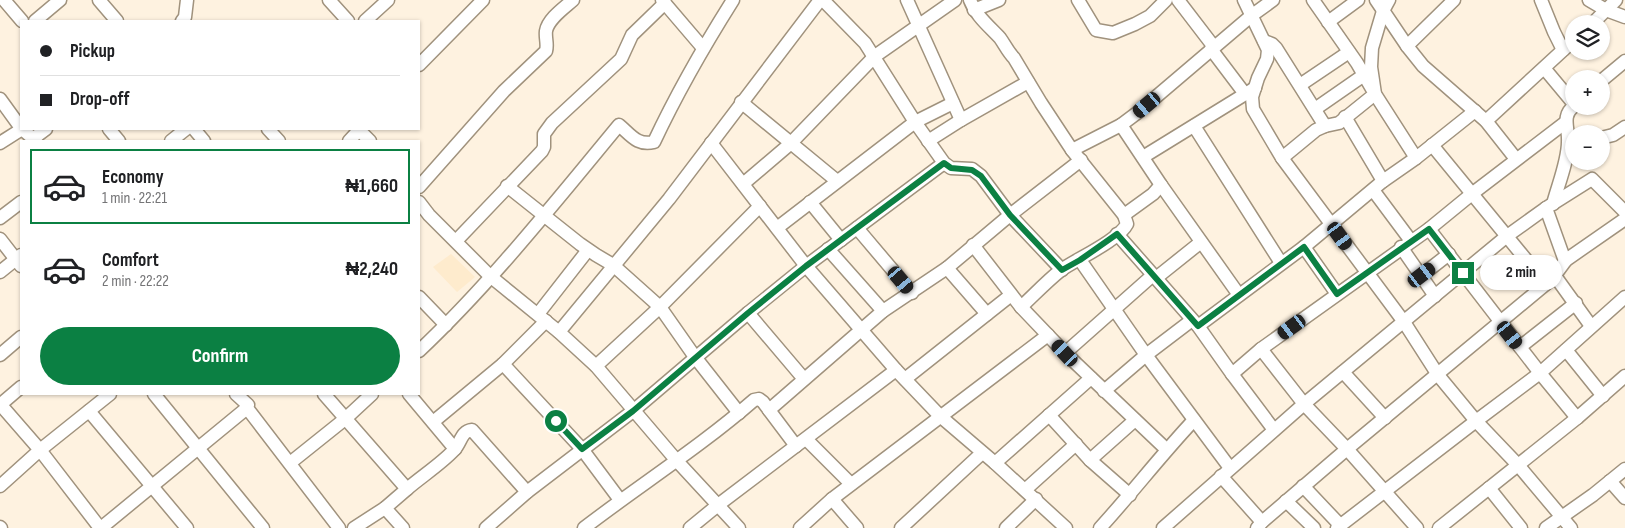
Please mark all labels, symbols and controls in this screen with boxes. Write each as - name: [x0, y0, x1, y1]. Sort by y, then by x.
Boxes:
- map controls: [1565, 15, 1610, 170]
- button: layers: [1565, 15, 1610, 60]
- text: Pickup: [70, 40, 115, 63]
- button: +: [1565, 70, 1610, 115]
- text: Drop-off: [70, 88, 130, 111]
- car: [1130, 90, 1163, 120]
- button: −: [1565, 125, 1610, 170]
- icon: car: [42, 164, 87, 209]
- text: Economy: [102, 166, 164, 189]
- text: ₦1,660: [345, 175, 398, 198]
- text: 1 min · 22:21: [102, 189, 167, 208]
- car: [1325, 219, 1354, 253]
- icon: car: [42, 247, 87, 292]
- text: Comfort: [102, 249, 159, 272]
- callout: 2 min: [1480, 256, 1563, 290]
- text: ₦2,240: [345, 258, 398, 281]
- car: [1405, 260, 1438, 290]
- route end: [1452, 262, 1474, 284]
- text: 2 min: [1506, 263, 1536, 282]
- car: [885, 264, 916, 296]
- text: 2 min · 22:22: [102, 272, 169, 291]
- car: [1275, 312, 1308, 342]
- car: [1494, 319, 1525, 351]
- button: Confirm: [40, 327, 400, 385]
- car: [1049, 337, 1080, 369]
- route start: [545, 410, 567, 432]

